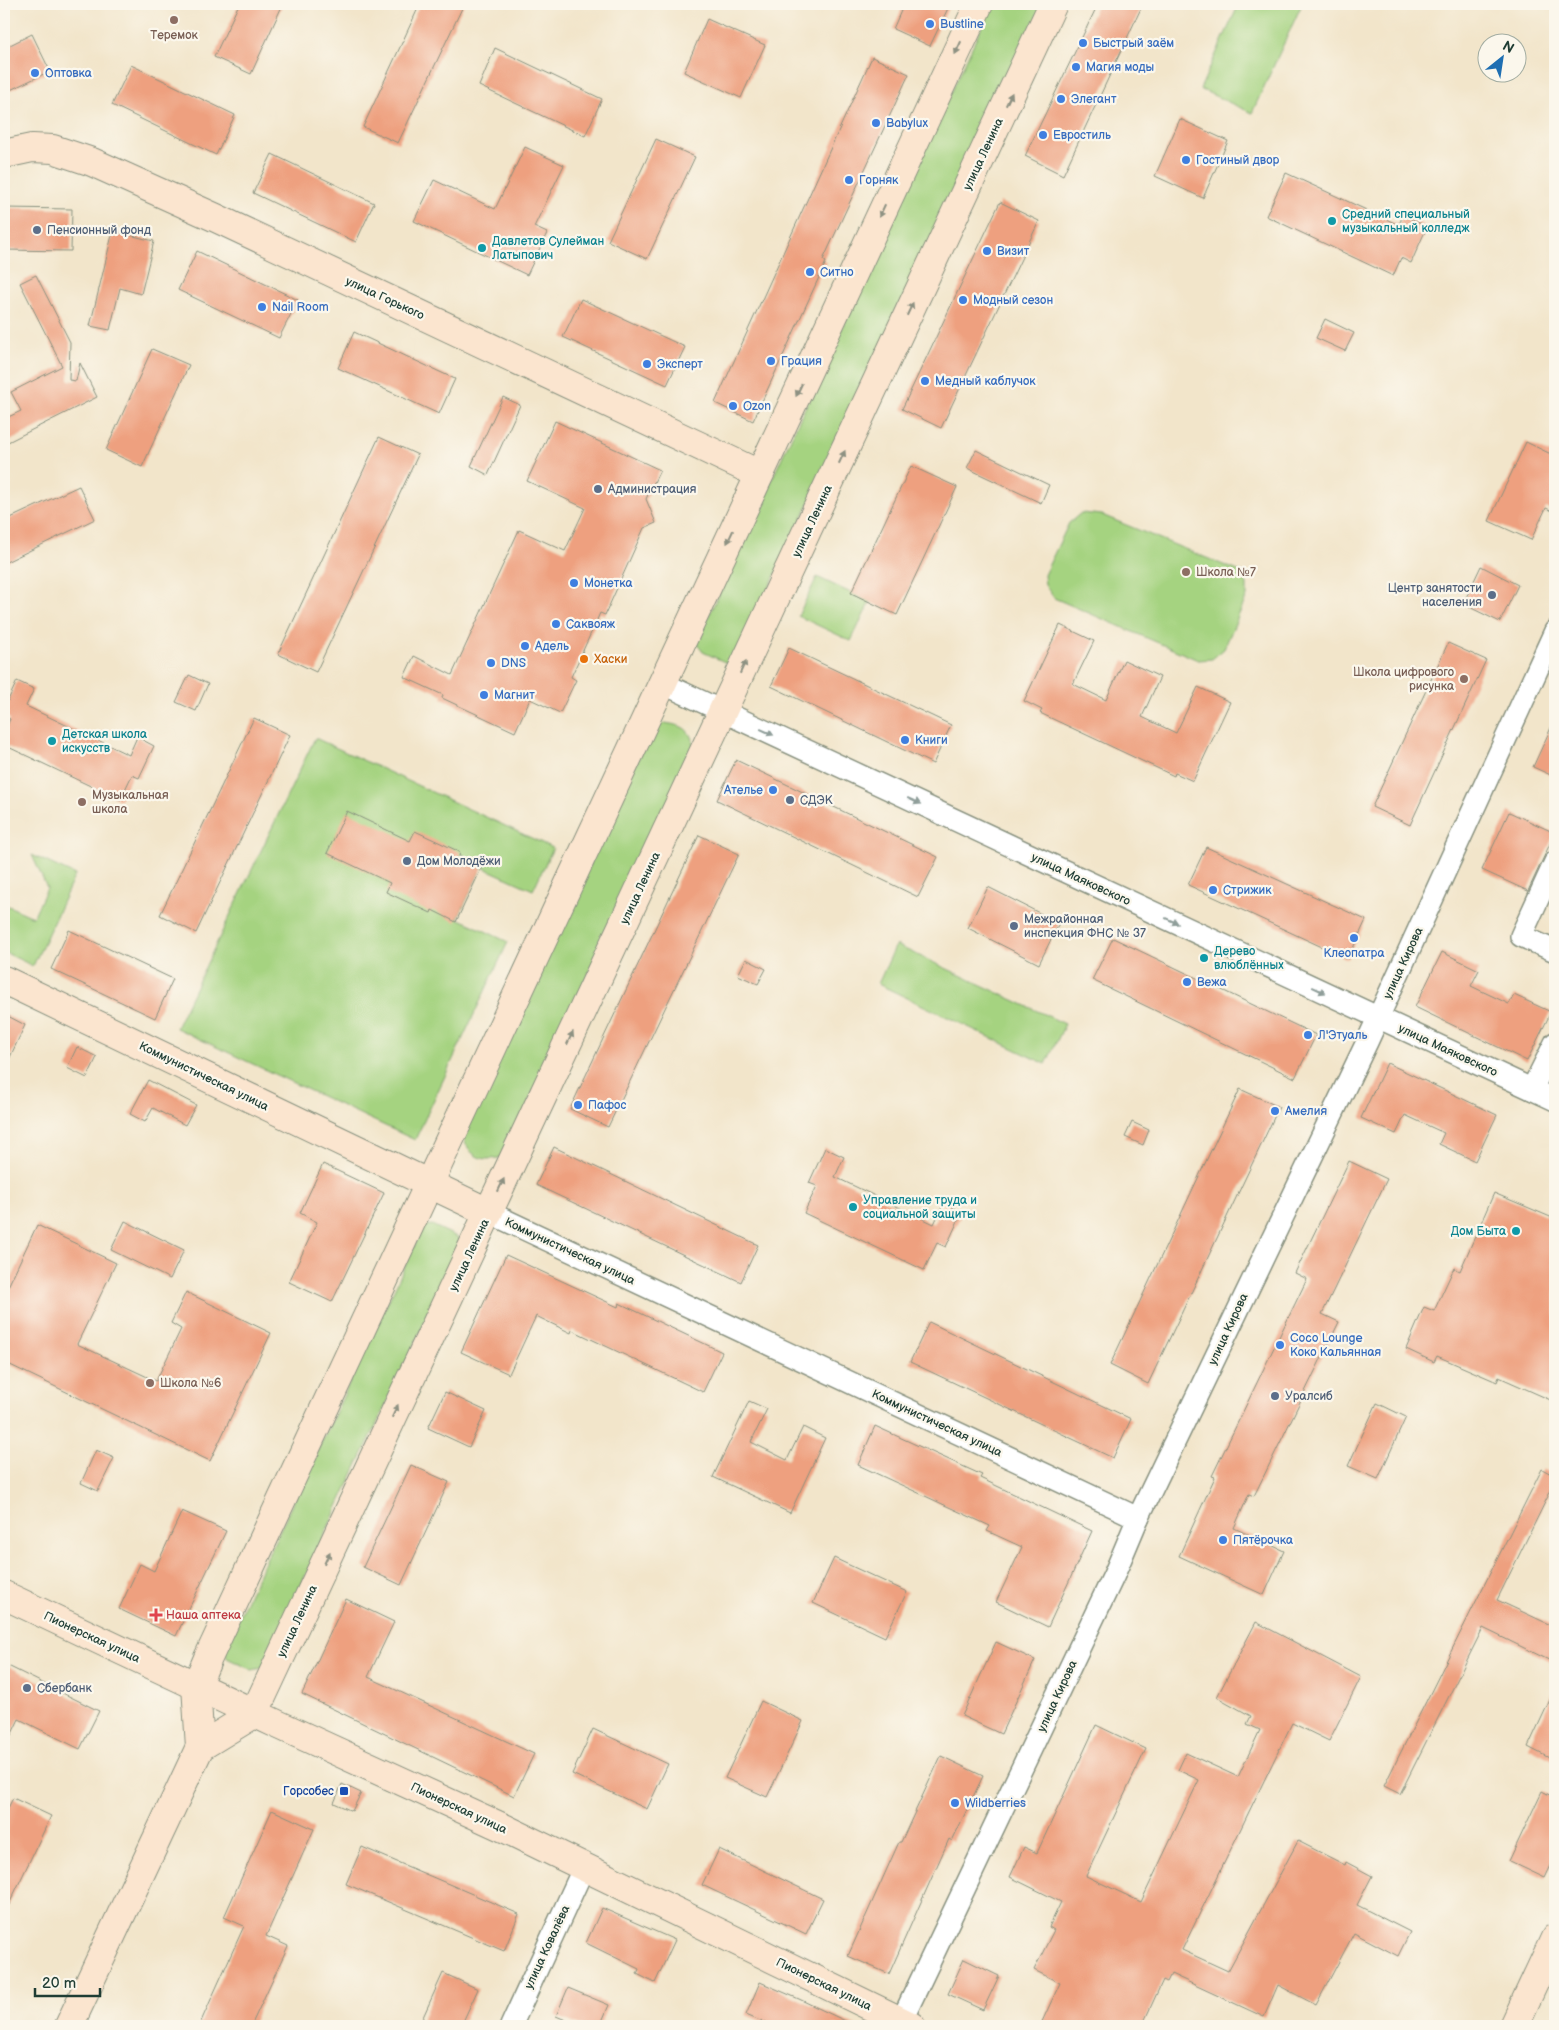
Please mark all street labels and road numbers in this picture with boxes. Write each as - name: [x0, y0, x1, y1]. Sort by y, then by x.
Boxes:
- street label: улица Ленина: [960, 116, 1007, 193]
- street label: улица Горького: [343, 274, 427, 323]
- street label: улица Ленина: [789, 483, 836, 560]
- street label: улица Ленина: [617, 850, 664, 927]
- street label: улица Маяковского: [1029, 850, 1133, 909]
- street label: улица Кирова: [1380, 925, 1427, 1001]
- street label: улица Маяковского: [1396, 1021, 1500, 1080]
- street label: Коммунистическая улица: [137, 1039, 271, 1114]
- street label: Коммунистическая улица: [502, 1215, 637, 1288]
- street label: улица Ленина: [446, 1217, 493, 1294]
- street label: улица Кирова: [1205, 1291, 1252, 1367]
- street label: Коммунистическая улица: [869, 1387, 1004, 1460]
- street label: улица Ленина: [274, 1583, 321, 1660]
- street label: Пионерская улица: [41, 1609, 142, 1666]
- street label: улица Кирова: [1034, 1658, 1081, 1734]
- street label: Пионерская улица: [408, 1780, 509, 1837]
- street label: улица Ковалёва: [522, 1903, 573, 1991]
- street label: Пионерская улица: [774, 1955, 874, 2014]

